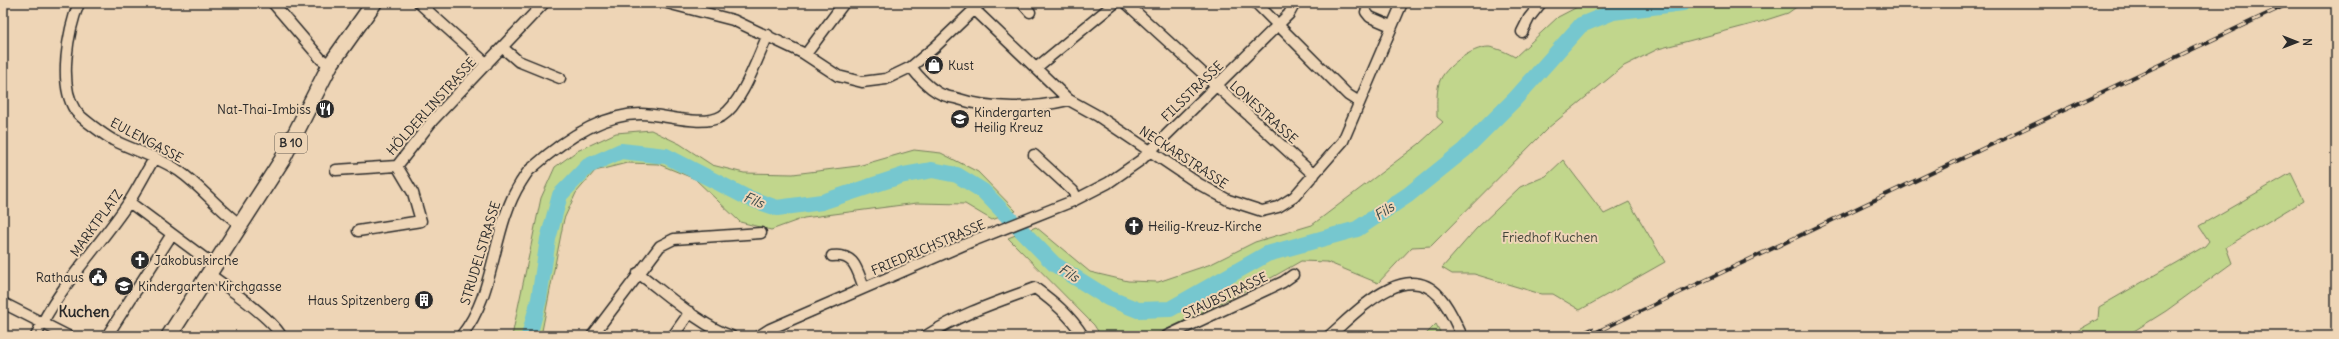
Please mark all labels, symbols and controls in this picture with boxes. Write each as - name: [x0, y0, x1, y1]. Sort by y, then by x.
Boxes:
- north arrow: [2277, 22, 2317, 62]
- text: N: [2300, 38, 2314, 46]
- street label: HÖLDERLINSTRASSE: [382, 53, 480, 159]
- shop icon: Kust: [923, 54, 945, 76]
- place label: Kust: [948, 57, 974, 74]
- street label: FILSSTRASSE: [1158, 57, 1227, 125]
- street label: LONESTRASSE: [1226, 77, 1302, 148]
- restaurant icon: Nat-Thai-Imbiss: [314, 98, 336, 120]
- place label: Nat-Thai-Imbiss: [217, 101, 311, 118]
- place label: Kindergarten Heilig Kreuz: [974, 104, 1051, 136]
- school or university icon: Kindergarten Heilig Kreuz: [949, 108, 971, 130]
- street label: EULENGASSE: [107, 114, 186, 167]
- street label: NECKARSTRASSE: [1136, 122, 1232, 193]
- road number: B 10: [275, 133, 307, 153]
- street label: MARKTPLATZ: [66, 186, 126, 260]
- water label: Fils: [741, 188, 768, 213]
- water label: Fils: [1370, 197, 1399, 224]
- street label: STRUDELSTRASSE: [457, 199, 504, 307]
- church icon: Heilig-Kreuz-Kirche: [1123, 215, 1145, 237]
- street label: FRIEDRICHSTRASSE: [869, 216, 988, 279]
- place label: Heilig-Kreuz-Kirche: [1148, 218, 1262, 235]
- park label: Friedhof Kuchen: [1502, 229, 1598, 246]
- church icon: Jakobuskirche: [129, 249, 151, 271]
- place label: Jakobuskirche: [154, 252, 238, 269]
- water label: Fils: [1056, 260, 1084, 287]
- public building icon: Rathaus: [87, 266, 109, 288]
- street label: STAUBSTRASSE: [1180, 268, 1271, 323]
- place label: Rathaus: [36, 269, 84, 286]
- school or university icon: Kindergarten Kirchgasse: [113, 275, 135, 297]
- place label: Kindergarten Kirchgasse: [138, 278, 282, 295]
- building icon: Haus Spitzenberg: [413, 289, 435, 311]
- place label: Haus Spitzenberg: [308, 292, 410, 309]
- district label: Kuchen: [59, 302, 110, 321]

